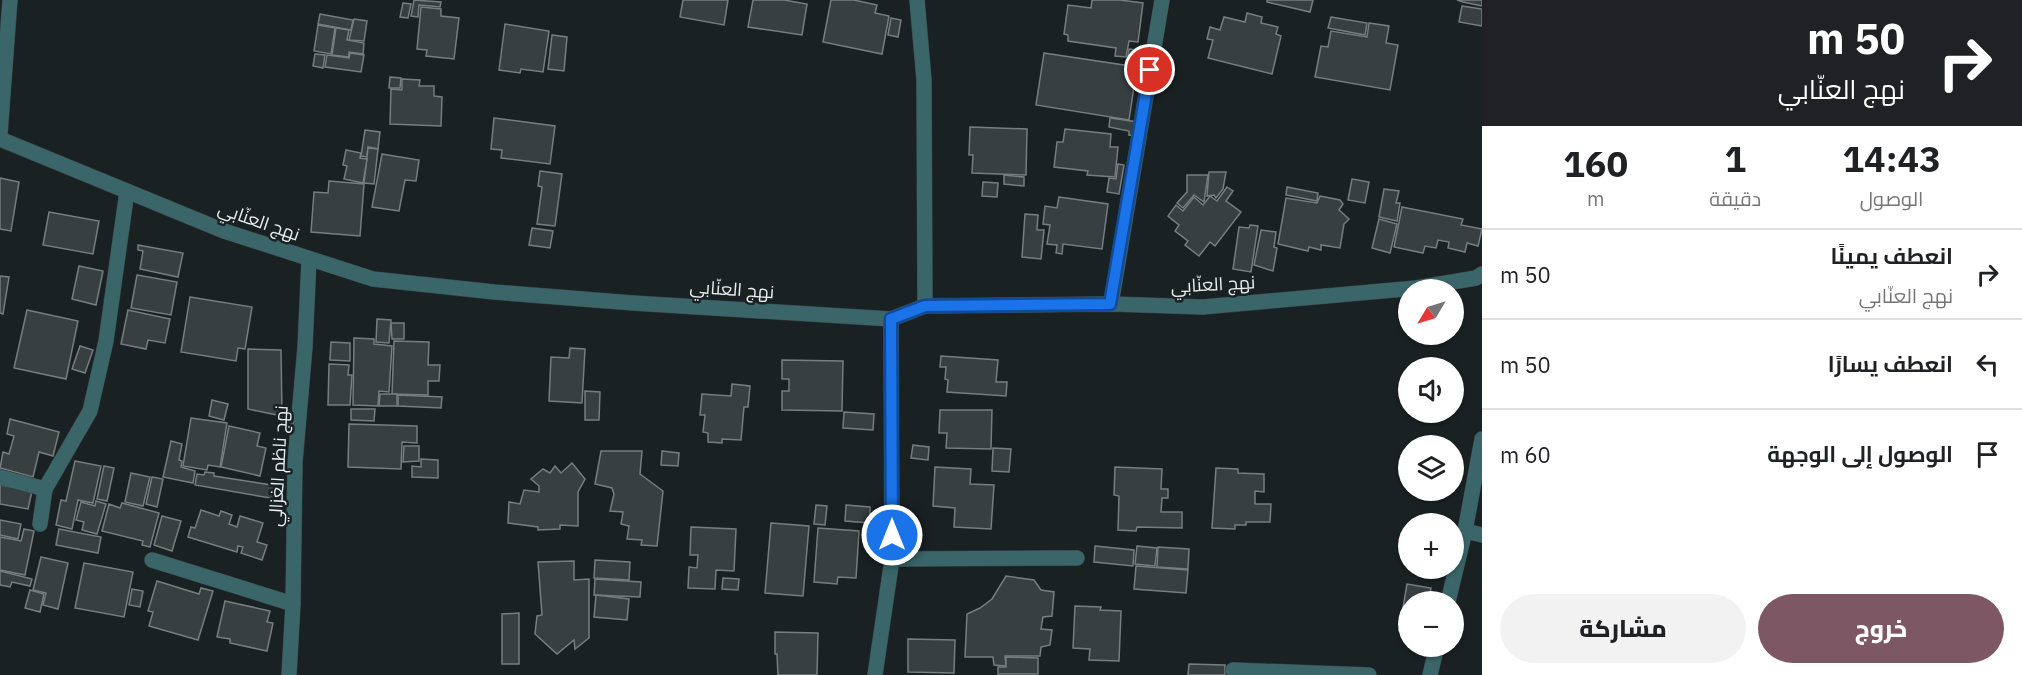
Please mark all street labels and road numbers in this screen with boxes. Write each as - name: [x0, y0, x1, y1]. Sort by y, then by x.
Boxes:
- street label: نهج العنّابي: [214, 196, 303, 249]
- street label: نهج العنّابي: [1170, 270, 1256, 301]
- street label: نهج العنّابي: [689, 275, 775, 306]
- street label: نهج ناظم الغزالي: [263, 405, 296, 528]

